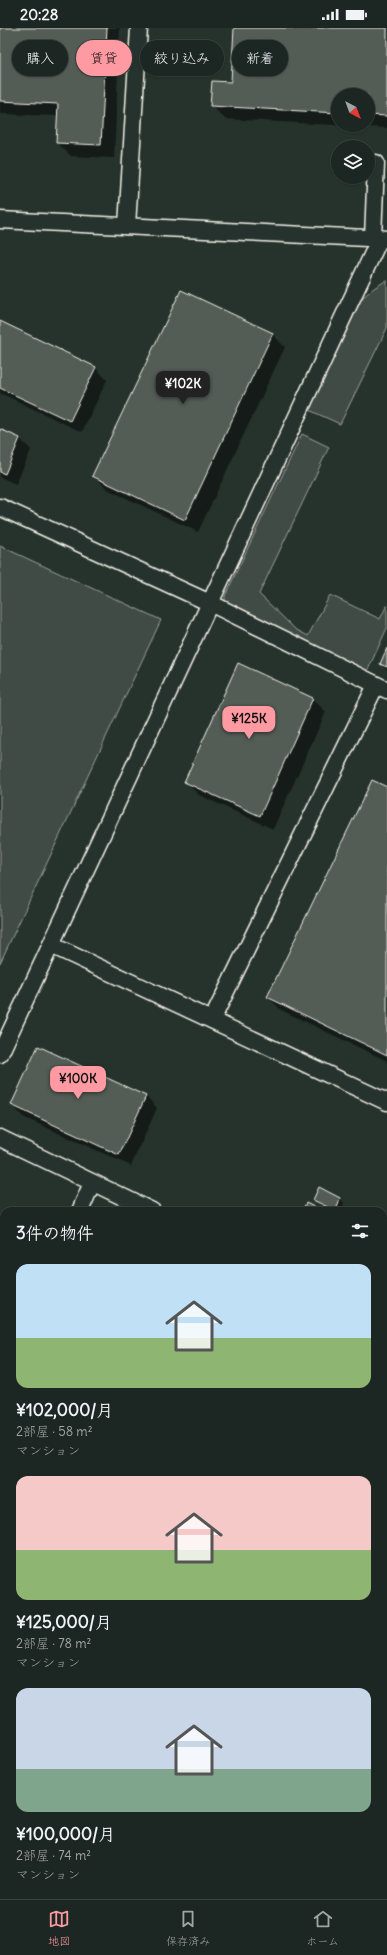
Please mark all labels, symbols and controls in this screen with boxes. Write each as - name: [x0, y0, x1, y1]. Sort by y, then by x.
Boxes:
- text: 20:28: [20, 5, 58, 24]
- chip: 購入: [12, 40, 68, 76]
- chip: 賃貸: [76, 40, 132, 76]
- chip: 絞り込み: [140, 40, 224, 76]
- chip: 新着: [232, 40, 288, 76]
- north arrow: [331, 88, 375, 132]
- map controls: [331, 88, 375, 184]
- button: layers: [331, 140, 375, 184]
- pin: ¥102K: [155, 371, 211, 405]
- text: ¥102K: [165, 375, 201, 392]
- pin: ¥125K: [221, 706, 277, 740]
- text: ¥125K: [231, 710, 267, 727]
- pin: ¥100K: [50, 1066, 106, 1100]
- text: ¥100K: [59, 1070, 97, 1087]
- icon: filters: [349, 1220, 371, 1242]
- text: 3件の物件: [16, 1222, 94, 1244]
- icon: home: [158, 1290, 230, 1362]
- text: ¥102,000/月: [16, 1399, 113, 1421]
- text: 2部屋 · 58 m²: [16, 1423, 93, 1440]
- text: マンション: [16, 1442, 80, 1459]
- icon: home: [158, 1502, 230, 1574]
- text: ¥125,000/月: [16, 1611, 112, 1633]
- text: 2部屋 · 78 m²: [16, 1635, 91, 1652]
- text: マンション: [16, 1654, 80, 1671]
- icon: home: [158, 1714, 230, 1786]
- text: ¥100,000/月: [16, 1823, 115, 1845]
- text: 2部屋 · 74 m²: [16, 1847, 91, 1864]
- text: マンション: [16, 1866, 80, 1883]
- tab: 地図: [48, 1908, 70, 1948]
- tab: 保存済み: [166, 1908, 210, 1948]
- tab: ホーム: [306, 1908, 339, 1948]

